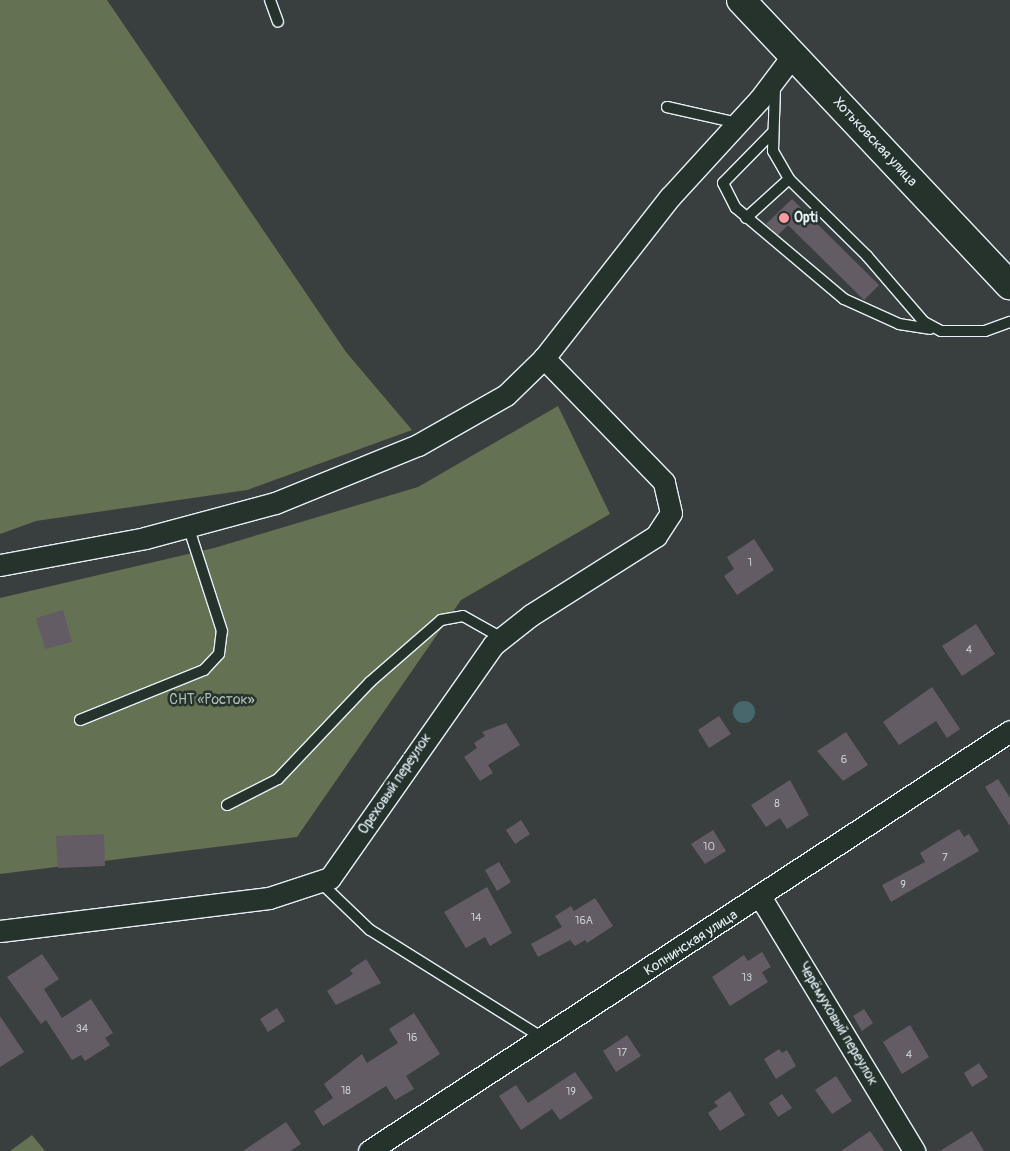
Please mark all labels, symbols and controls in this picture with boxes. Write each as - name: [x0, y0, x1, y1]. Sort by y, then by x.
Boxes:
- street label: Хотьковская улица: [829, 94, 921, 190]
- place label: Opti: [794, 210, 818, 226]
- marker: Opti: [778, 212, 790, 224]
- house number: 1: [748, 556, 752, 570]
- house number: 4: [966, 643, 972, 657]
- park label: СНТ «Росток»: [169, 692, 255, 708]
- street label: Ореховый переулок: [355, 730, 435, 838]
- house number: 6: [841, 753, 847, 767]
- house number: 8: [774, 797, 780, 811]
- house number: 10: [703, 840, 715, 854]
- house number: 7: [942, 851, 948, 865]
- house number: 9: [900, 878, 906, 892]
- street label: Копнинская улица: [641, 906, 741, 980]
- house number: 14: [471, 911, 481, 925]
- house number: 16А: [575, 914, 593, 928]
- street label: Черёмуховый переулок: [795, 959, 881, 1089]
- house number: 13: [742, 971, 752, 985]
- house number: 34: [76, 1022, 88, 1036]
- house number: 16: [407, 1031, 417, 1045]
- house number: 17: [617, 1046, 627, 1060]
- house number: 4: [906, 1048, 912, 1062]
- house number: 18: [341, 1084, 351, 1098]
- house number: 19: [566, 1085, 576, 1099]

